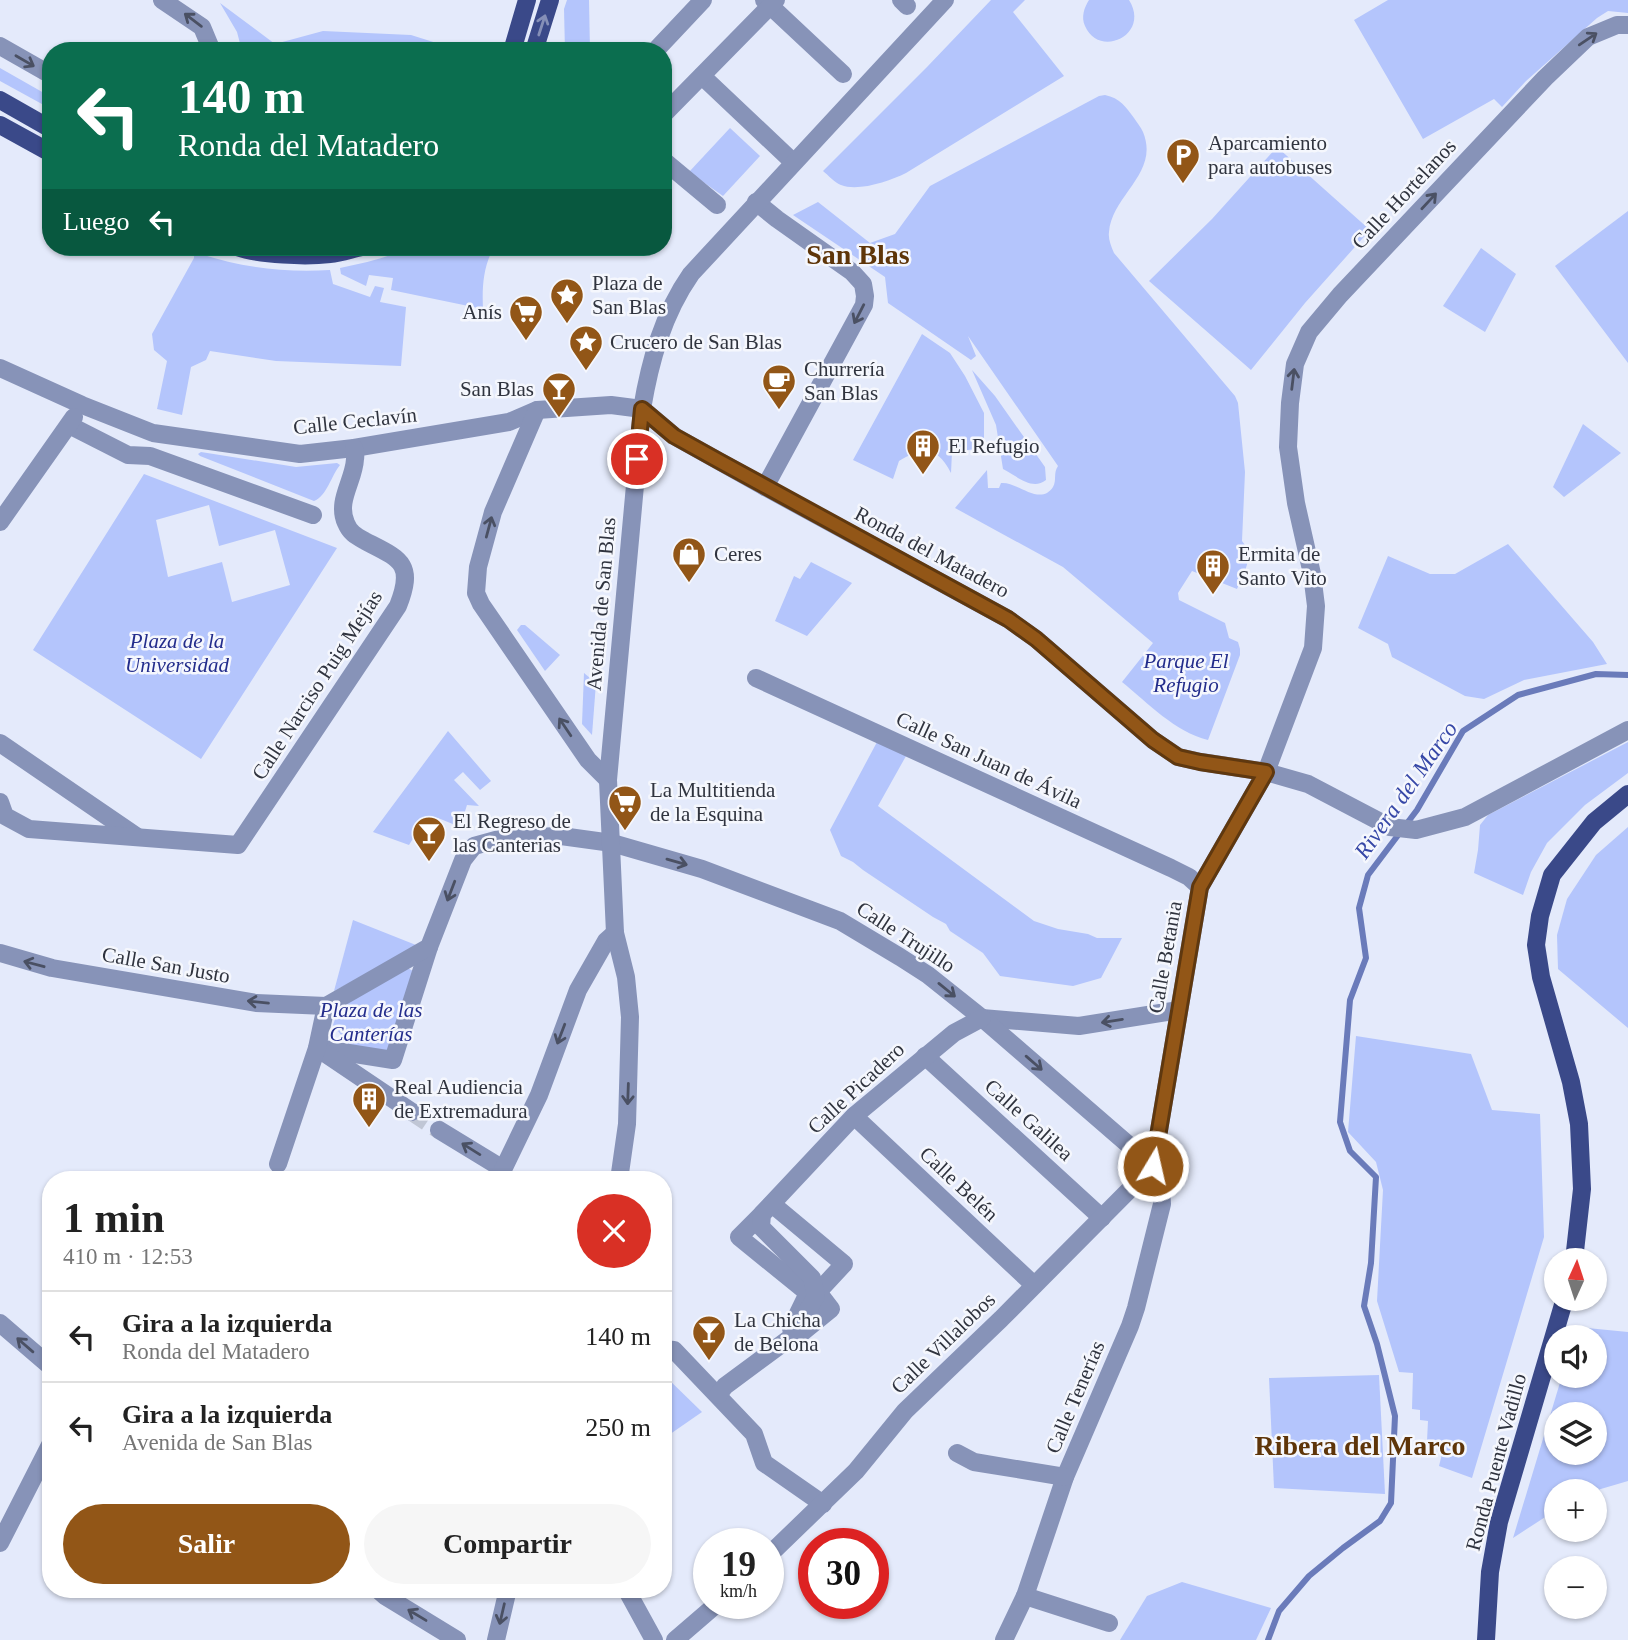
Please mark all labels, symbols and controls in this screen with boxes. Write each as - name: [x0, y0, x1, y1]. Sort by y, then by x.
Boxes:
- one-way arrow: [184, 13, 202, 28]
- one-way arrow: [537, 15, 550, 37]
- one-way arrow: [1578, 32, 1597, 47]
- one-way arrow: [15, 54, 35, 68]
- text: 140 m: [178, 69, 305, 124]
- icon: left: [63, 70, 154, 161]
- text: Ronda del Matadero: [178, 127, 439, 163]
- place label: Aparcamiento para autobuses: [1208, 131, 1332, 179]
- street label: Calle Hortelanos: [1347, 134, 1461, 254]
- parking icon: Aparcamiento para autobuses: [1164, 136, 1202, 185]
- one-way arrow: [1420, 193, 1437, 210]
- icon: left: [143, 203, 181, 241]
- text: Luego: [63, 207, 129, 236]
- district label: San Blas: [806, 239, 910, 270]
- place label: Plaza de San Blas: [592, 271, 666, 319]
- place icon: Plaza de San Blas: [548, 276, 586, 325]
- supermarket icon: Anís: [507, 293, 545, 342]
- place label: Anís: [462, 300, 502, 324]
- one-way arrow: [851, 303, 865, 324]
- place icon: Crucero de San Blas: [567, 323, 605, 372]
- place label: Crucero de San Blas: [610, 330, 782, 354]
- place label: Churrería San Blas: [804, 357, 885, 405]
- cafe icon: Churrería San Blas: [760, 362, 798, 411]
- one-way arrow: [1287, 368, 1300, 391]
- bar icon: San Blas: [540, 370, 578, 419]
- place label: San Blas: [460, 377, 534, 401]
- street label: Calle Ceclavín: [292, 403, 419, 439]
- building icon: El Refugio: [904, 427, 942, 476]
- pin: [607, 429, 667, 489]
- place label: El Refugio: [948, 434, 1040, 458]
- icon: arrive: [618, 440, 656, 478]
- street label: Ronda del Matadero: [851, 501, 1013, 603]
- one-way arrow: [483, 516, 496, 538]
- street label: Avenida de San Blas: [581, 516, 621, 692]
- shop icon: Ceres: [670, 535, 708, 584]
- place label: Ceres: [714, 542, 762, 566]
- place label: Ermita de Santo Vito: [1238, 542, 1327, 590]
- building icon: Ermita de Santo Vito: [1194, 547, 1232, 596]
- street label: Calle Narciso Puig Mejías: [247, 586, 387, 784]
- park label: Plaza de la Universidad: [125, 629, 229, 677]
- park label: Parque El Refugio: [1143, 649, 1229, 697]
- street label: Calle San Juan de Ávila: [892, 706, 1086, 814]
- water label: Rivera del Marco: [1349, 717, 1463, 864]
- one-way arrow: [558, 718, 572, 737]
- place label: La Multitienda de la Esquina: [650, 778, 776, 826]
- supermarket icon: La Multitienda de la Esquina: [606, 783, 644, 832]
- place label: El Regreso de las Canterias: [453, 809, 571, 857]
- bar icon: El Regreso de las Canterias: [410, 814, 448, 863]
- one-way arrow: [666, 856, 688, 869]
- one-way arrow: [443, 880, 456, 902]
- street label: Calle Trujillo: [852, 896, 960, 978]
- street label: Calle Betania: [1143, 898, 1187, 1015]
- street label: Calle San Justo: [100, 942, 232, 988]
- one-way arrow: [23, 956, 45, 969]
- one-way arrow: [937, 983, 955, 998]
- one-way arrow: [247, 996, 270, 1009]
- park label: Plaza de las Canterías: [319, 998, 422, 1046]
- one-way arrow: [1101, 1015, 1123, 1028]
- one-way arrow: [554, 1022, 567, 1044]
- street label: Calle Picadero: [803, 1037, 909, 1139]
- one-way arrow: [1025, 1055, 1043, 1071]
- street label: Calle Galilea: [980, 1074, 1078, 1166]
- place label: Real Audiencia de Extremadura: [394, 1075, 528, 1123]
- building icon: Real Audiencia de Extremadura: [350, 1080, 388, 1129]
- one-way arrow: [621, 1082, 634, 1105]
- position arrow: [1116, 1129, 1190, 1203]
- one-way arrow: [462, 1142, 481, 1157]
- street label: Calle Belén: [915, 1142, 1004, 1227]
- button: close: [577, 1194, 651, 1268]
- text: 1 min: [63, 1195, 165, 1241]
- text: 410 m · 12:53: [63, 1244, 193, 1269]
- north arrow: [1544, 1248, 1606, 1311]
- map controls: [1544, 1248, 1607, 1619]
- street label: Calle Villalobos: [886, 1287, 1000, 1399]
- place label: La Chicha de Belona: [734, 1308, 822, 1356]
- text: Gira a la izquierda: [122, 1309, 332, 1338]
- bar icon: La Chicha de Belona: [690, 1313, 728, 1362]
- icon: left: [63, 1318, 101, 1356]
- text: 140 m: [585, 1322, 651, 1351]
- button: sound: [1544, 1325, 1607, 1388]
- one-way arrow: [17, 1337, 35, 1353]
- street label: Calle Tenerías: [1041, 1337, 1109, 1457]
- text: Ronda del Matadero: [122, 1339, 310, 1364]
- street label: Ronda Puente Vadillo: [1461, 1371, 1531, 1553]
- text: Gira a la izquierda: [122, 1400, 332, 1429]
- button: layers: [1544, 1402, 1607, 1465]
- icon: left: [63, 1409, 101, 1447]
- text: 250 m: [585, 1413, 651, 1442]
- text: Avenida de San Blas: [122, 1430, 313, 1455]
- district label: Ribera del Marco: [1255, 1430, 1465, 1461]
- button: +: [1544, 1479, 1607, 1542]
- button: Salir: [63, 1504, 350, 1584]
- button: Compartir: [364, 1504, 651, 1584]
- speed limit sign: 30: [798, 1528, 889, 1619]
- text: 19: [721, 1545, 756, 1584]
- button: −: [1544, 1556, 1607, 1619]
- text: km/h: [720, 1581, 757, 1601]
- one-way arrow: [495, 1603, 508, 1625]
- one-way arrow: [407, 1608, 427, 1622]

